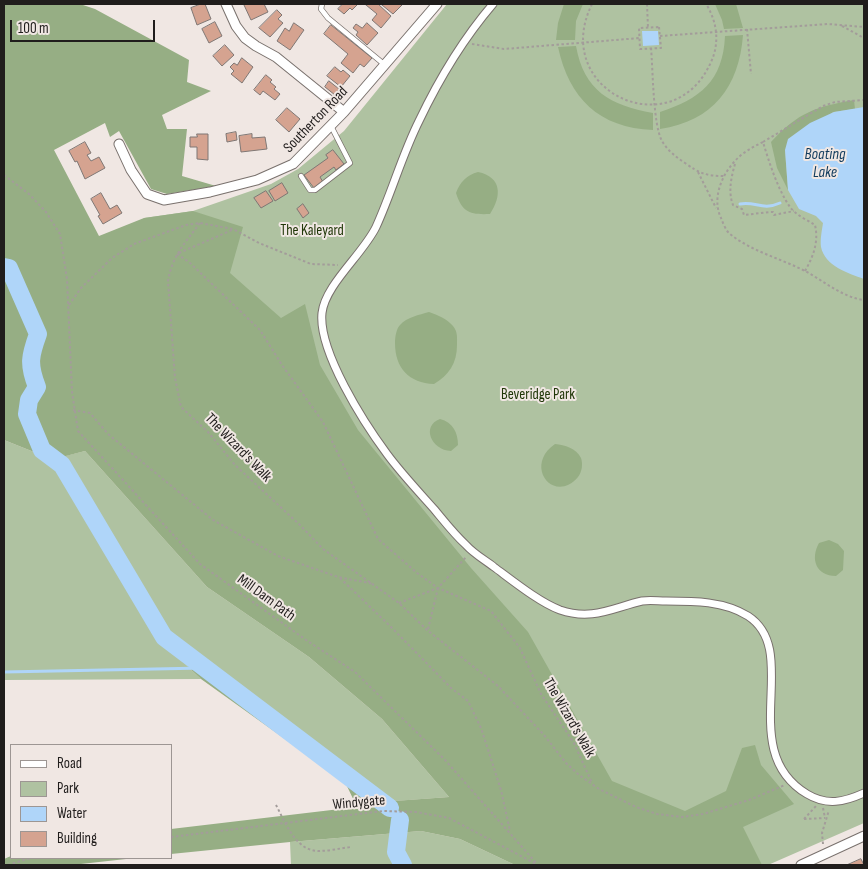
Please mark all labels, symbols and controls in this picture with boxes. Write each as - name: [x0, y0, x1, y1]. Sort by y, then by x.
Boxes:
- scale bar: [12, 10, 158, 42]
- text: 100 m: [18, 19, 49, 38]
- street label: Southerton Road: [280, 83, 352, 157]
- water label: Boating Lake: [805, 145, 845, 183]
- park label: The Kaleyard: [280, 222, 344, 240]
- park label: Beveridge Park: [501, 386, 575, 404]
- street label: The Wizard's Walk: [201, 410, 275, 486]
- street label: Mill Dam Path: [233, 571, 299, 625]
- street label: The Wizard's Walk: [539, 675, 599, 761]
- legend: [10, 744, 172, 859]
- text: Road: [57, 754, 82, 773]
- text: Park: [57, 779, 79, 798]
- street label: Windygate: [332, 792, 386, 814]
- text: Water: [57, 804, 87, 823]
- text: Building: [57, 829, 97, 848]

